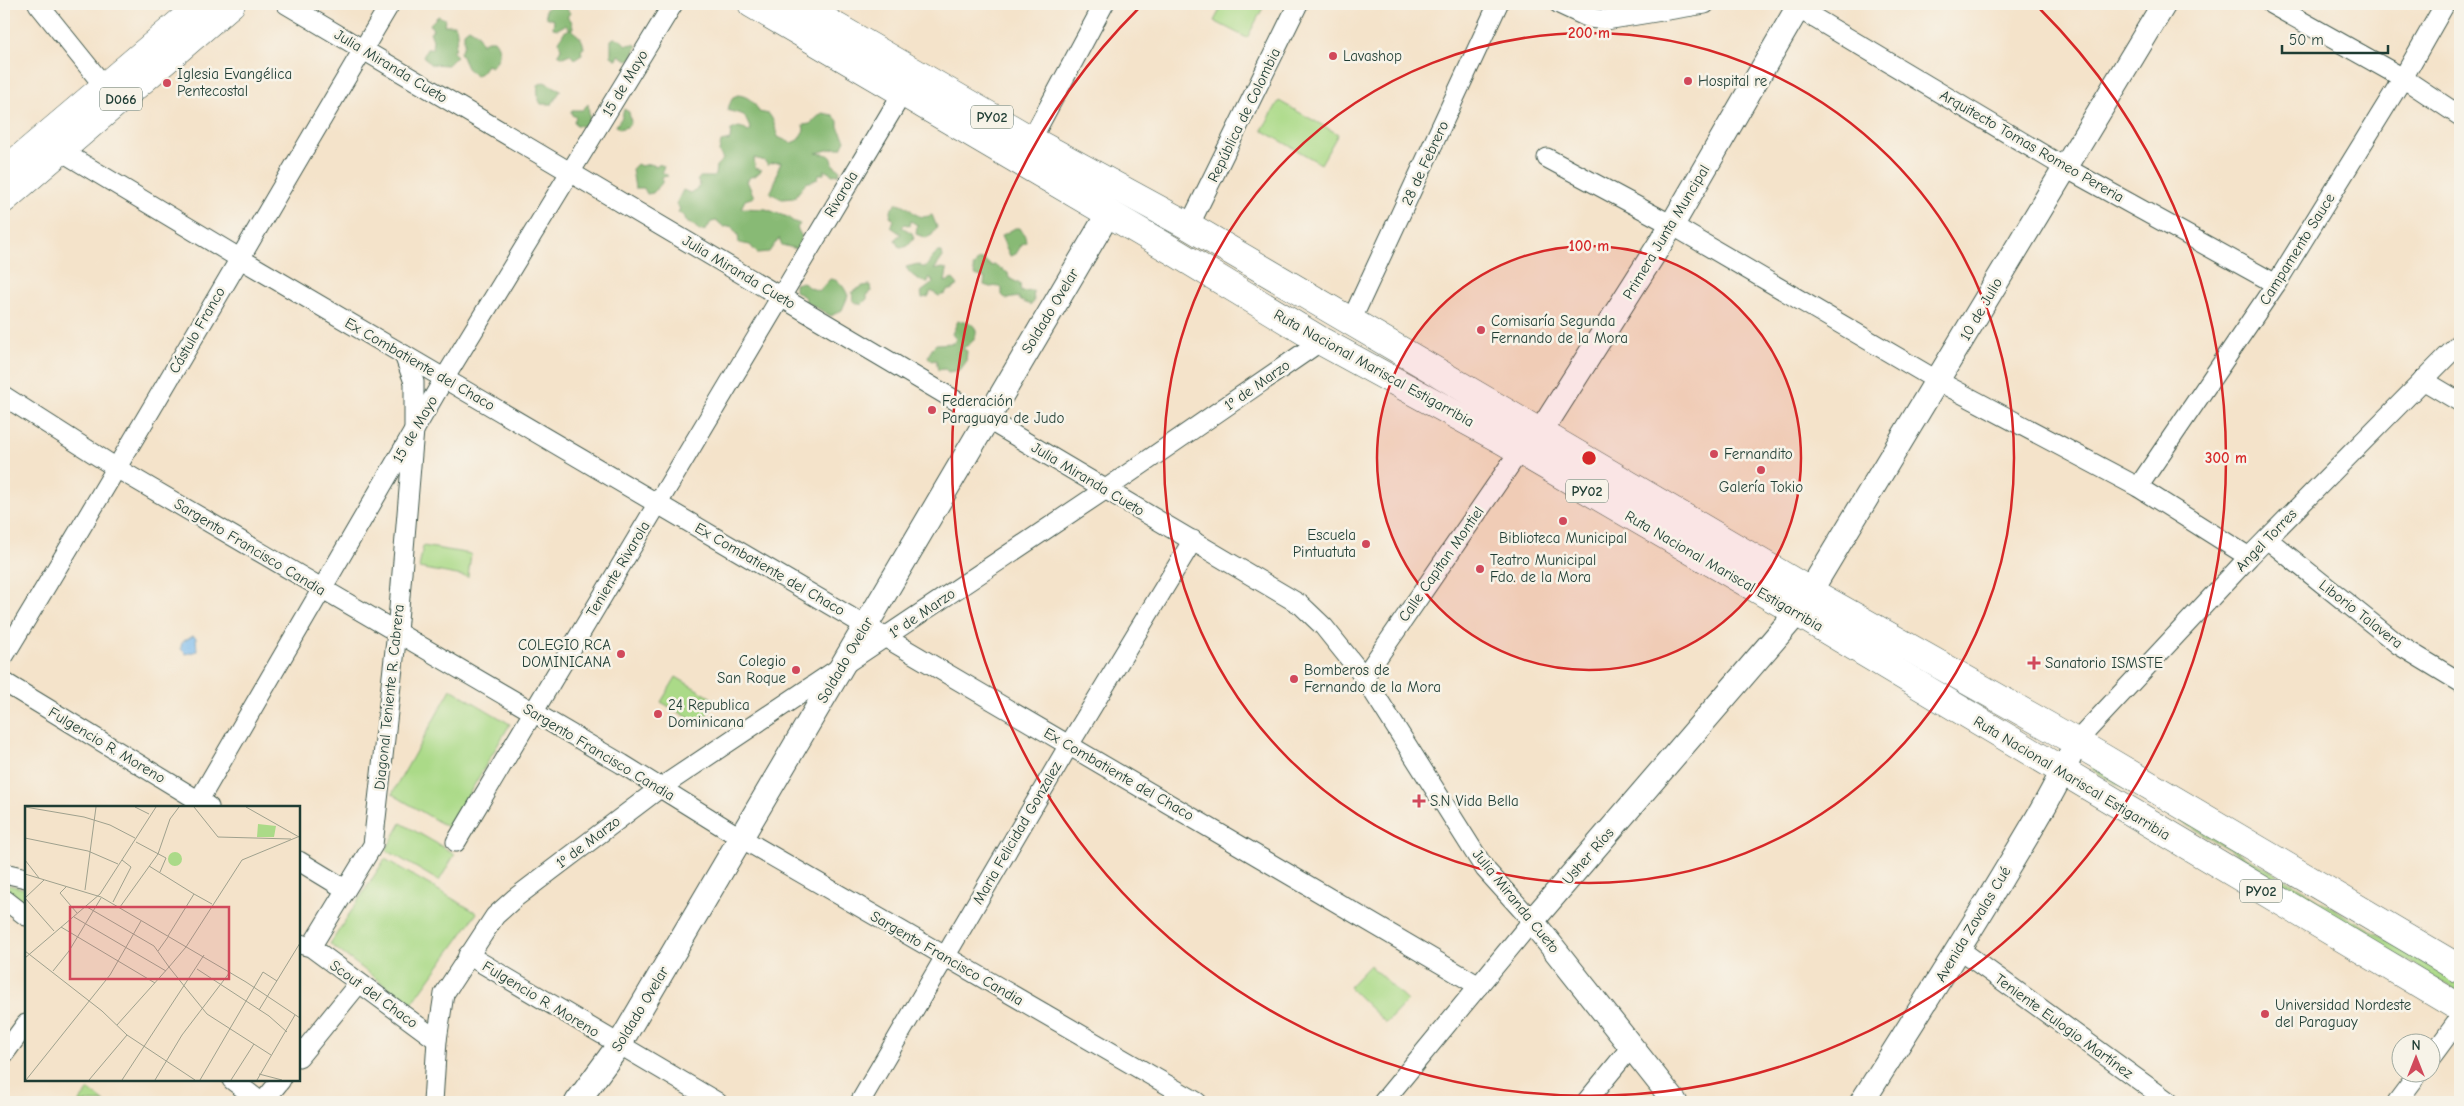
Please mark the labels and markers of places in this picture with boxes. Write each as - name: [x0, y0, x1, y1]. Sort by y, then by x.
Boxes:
- place label: Lavashop: [1343, 47, 1402, 65]
- marker: Lavashop: [1327, 50, 1339, 62]
- place label: Iglesia Evangélica Pentecostal: [177, 65, 292, 100]
- place label: Hospital re: [1698, 72, 1768, 90]
- marker: Hospital re: [1682, 75, 1694, 87]
- marker: Iglesia Evangélica Pentecostal: [161, 77, 173, 89]
- place label: Comisaría Segunda Fernando de la Mora: [1491, 312, 1628, 347]
- marker: Comisaría Segunda Fernando de la Mora: [1475, 324, 1487, 336]
- place label: Federación Paraguaya de Judo: [942, 392, 1064, 427]
- marker: Federación Paraguaya de Judo: [926, 404, 938, 416]
- place label: Fernandito: [1724, 445, 1793, 463]
- marker: Fernandito: [1708, 448, 1720, 460]
- centre of rings: [1580, 449, 1598, 467]
- marker: Galería Tokio: [1755, 464, 1767, 476]
- place label: Galería Tokio: [1719, 478, 1803, 496]
- marker: Biblioteca Municipal: [1557, 515, 1569, 527]
- place label: Escuela Pintuatuta: [1293, 526, 1356, 561]
- place label: Biblioteca Municipal: [1499, 529, 1627, 547]
- marker: Escuela Pintuatuta: [1360, 538, 1372, 550]
- place label: Teatro Municipal Fdo. de la Mora: [1490, 551, 1596, 586]
- marker: Teatro Municipal Fdo. de la Mora: [1474, 563, 1486, 575]
- place label: COLEGIO RCA DOMINICANA: [518, 636, 611, 671]
- marker: COLEGIO RCA DOMINICANA: [615, 648, 627, 660]
- place label: Colegio San Roque: [717, 652, 786, 687]
- place label: Sanatorio ISMSTE: [2045, 654, 2163, 672]
- marker: Sanatorio ISMSTE: [2027, 656, 2041, 670]
- place label: Bomberos de Fernando de la Mora: [1304, 661, 1441, 696]
- marker: Colegio San Roque: [790, 664, 802, 676]
- marker: Bomberos de Fernando de la Mora: [1288, 673, 1300, 685]
- place label: 24 Republica Dominicana: [668, 696, 750, 731]
- marker: 24 Republica Dominicana: [652, 708, 664, 720]
- place label: S.N Vida Bella: [1430, 792, 1519, 810]
- marker: S.N Vida Bella: [1412, 794, 1426, 808]
- place label: Universidad Nordeste del Paraguay: [2275, 996, 2412, 1031]
- marker: Universidad Nordeste del Paraguay: [2259, 1008, 2271, 1020]

